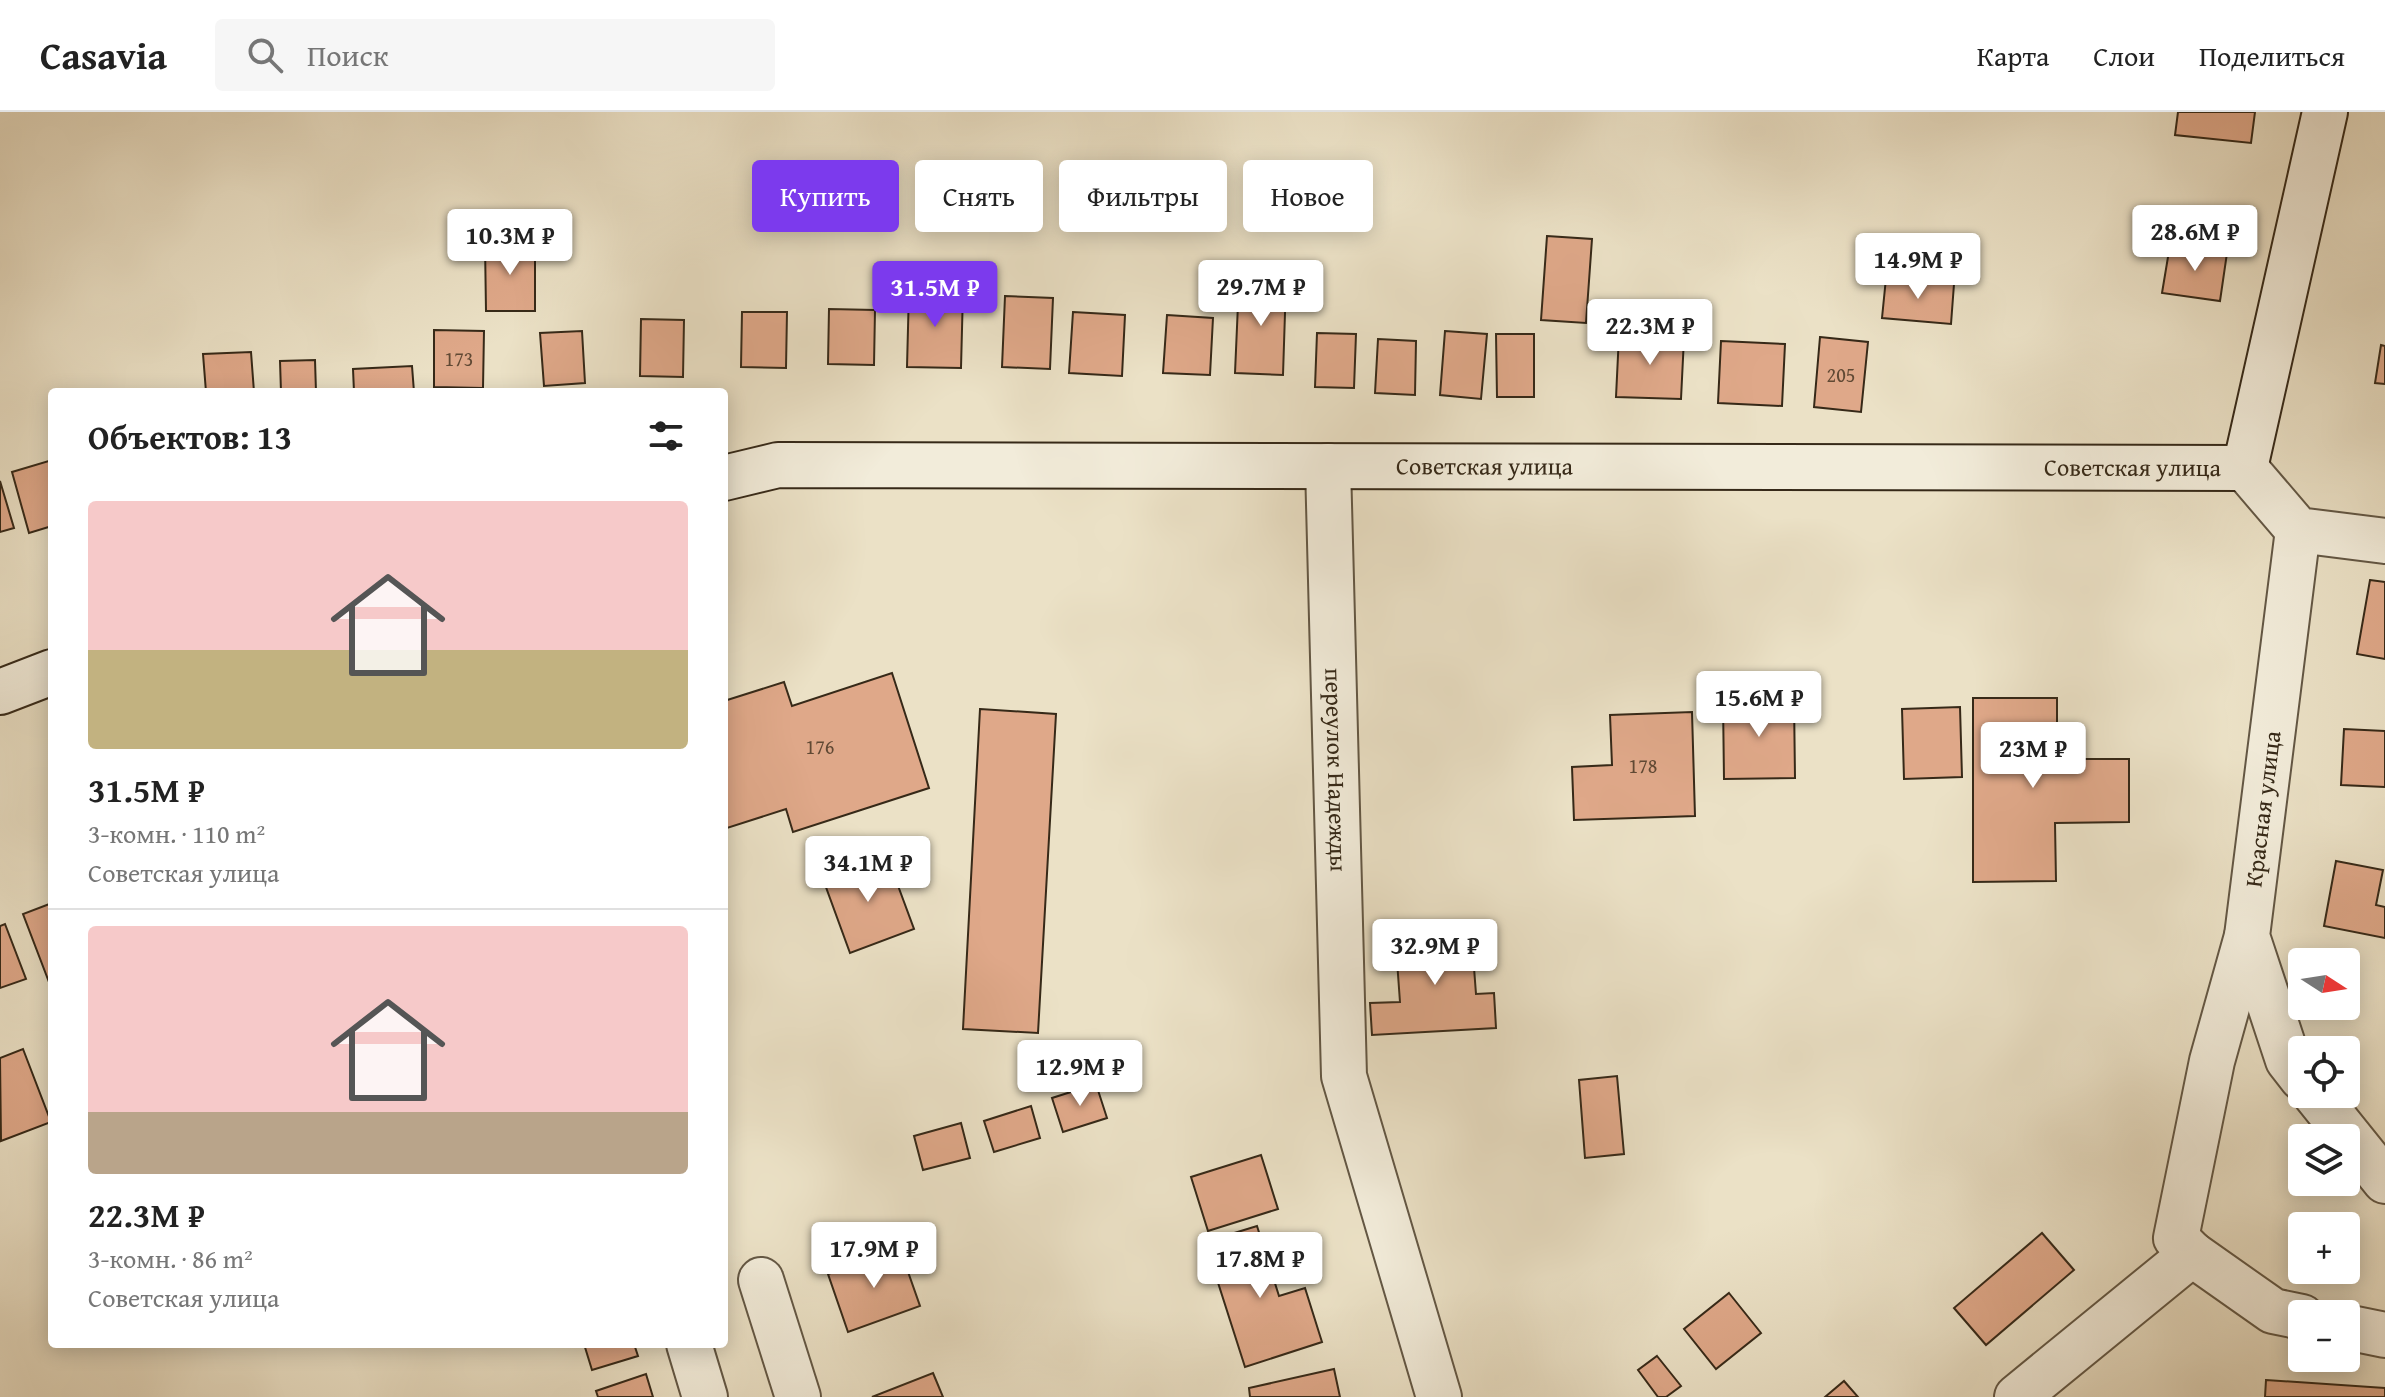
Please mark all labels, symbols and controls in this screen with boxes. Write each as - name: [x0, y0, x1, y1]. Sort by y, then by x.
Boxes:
- search box: [215, 19, 775, 91]
- text: Casavia: [40, 27, 167, 83]
- icon: search: [243, 33, 287, 77]
- text: Поиск: [307, 33, 388, 77]
- text: Карта: [1977, 35, 2049, 76]
- text: Слои: [2093, 35, 2155, 76]
- text: Поделиться: [2199, 35, 2345, 76]
- chip: Купить: [752, 160, 899, 232]
- chip: Снять: [915, 160, 1043, 232]
- chip: Фильтры: [1059, 160, 1227, 232]
- chip: Новое: [1243, 160, 1373, 232]
- pin: 28.6M ₽: [2121, 205, 2269, 273]
- pin: 10.3M ₽: [436, 209, 584, 277]
- text: 28.6M ₽: [2150, 211, 2240, 250]
- text: 10.3M ₽: [465, 215, 555, 254]
- pin: 14.9M ₽: [1844, 233, 1992, 301]
- text: 14.9M ₽: [1873, 239, 1963, 278]
- pin: 29.7M ₽: [1187, 260, 1335, 328]
- pin: 31.5M ₽: [861, 261, 1009, 329]
- text: 29.7M ₽: [1216, 266, 1306, 305]
- text: 31.5M ₽: [890, 267, 980, 306]
- pin: 22.3M ₽: [1576, 299, 1724, 367]
- text: 22.3M ₽: [1605, 305, 1695, 344]
- house number: 173: [445, 344, 473, 373]
- house number: 205: [1827, 360, 1855, 389]
- text: Объектов: 13: [88, 412, 292, 461]
- icon: filters: [644, 414, 688, 458]
- street label: Советская улица: [1396, 448, 1573, 484]
- street label: Советская улица: [2044, 450, 2221, 485]
- icon: home: [316, 553, 460, 697]
- street label: переулок Надежды: [1316, 668, 1357, 872]
- pin: 15.6M ₽: [1685, 671, 1833, 739]
- text: 15.6M ₽: [1714, 677, 1804, 716]
- pin: 23M ₽: [1977, 722, 2089, 790]
- text: 23M ₽: [1999, 728, 2067, 767]
- street label: Красная улица: [2236, 728, 2290, 889]
- house number: 176: [806, 732, 834, 761]
- house number: 178: [1629, 751, 1657, 780]
- text: 31.5M ₽: [88, 765, 205, 814]
- text: 3-комн. · 110 m²: [88, 814, 265, 853]
- pin: 34.1M ₽: [794, 836, 942, 904]
- text: 34.1M ₽: [823, 842, 913, 881]
- text: Советская улица: [88, 853, 279, 892]
- pin: 32.9M ₽: [1361, 919, 1509, 987]
- text: 32.9M ₽: [1390, 925, 1480, 964]
- north arrow: [2288, 948, 2360, 1020]
- map controls: [2288, 948, 2360, 1372]
- icon: home: [316, 978, 460, 1122]
- button: locate: [2288, 1036, 2360, 1108]
- pin: 12.9M ₽: [1006, 1040, 1154, 1108]
- text: 12.9M ₽: [1035, 1046, 1125, 1085]
- button: layers: [2288, 1124, 2360, 1196]
- text: 22.3M ₽: [88, 1190, 205, 1239]
- button: +: [2288, 1212, 2360, 1284]
- pin: 17.9M ₽: [800, 1222, 948, 1290]
- text: 17.9M ₽: [829, 1228, 919, 1267]
- pin: 17.8M ₽: [1186, 1232, 1334, 1300]
- text: 17.8M ₽: [1215, 1238, 1305, 1277]
- text: 3-комн. · 86 m²: [88, 1239, 253, 1278]
- text: Советская улица: [88, 1278, 279, 1317]
- button: −: [2288, 1300, 2360, 1372]

